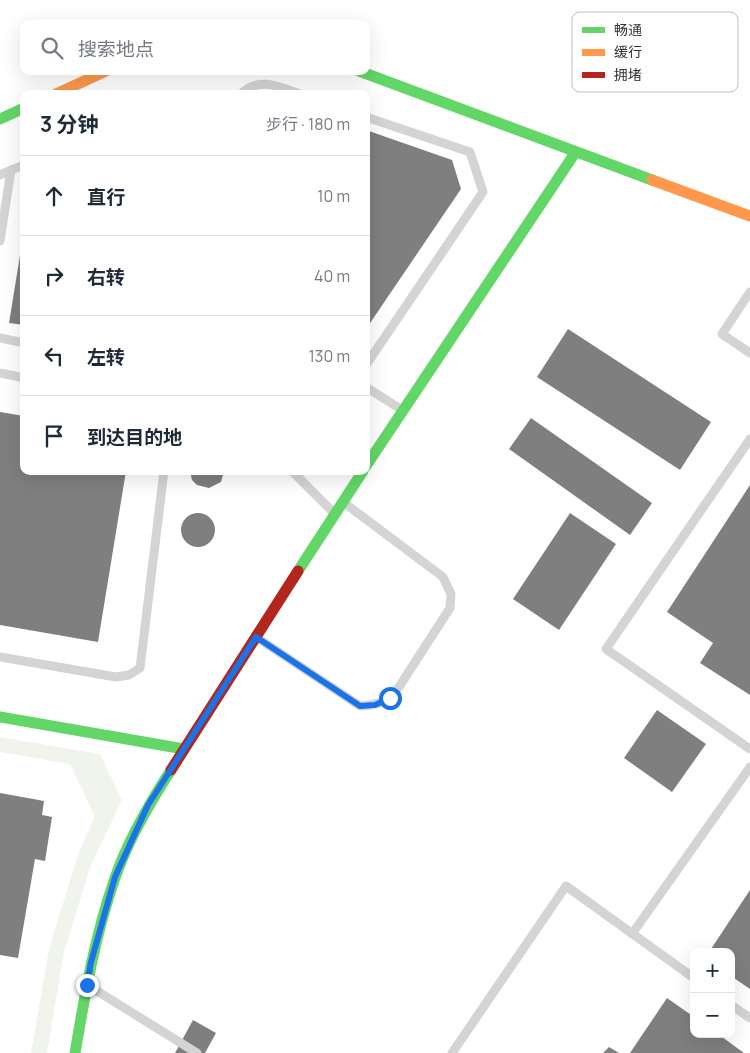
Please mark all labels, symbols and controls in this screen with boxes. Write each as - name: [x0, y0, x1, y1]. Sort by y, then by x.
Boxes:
- legend: [572, 12, 738, 92]
- search box: [20, 20, 370, 75]
- text: 畅通: [614, 20, 642, 39]
- icon: search: [38, 34, 66, 62]
- text: 搜索地点: [78, 36, 154, 62]
- text: 缓行: [614, 42, 642, 61]
- text: 拥堵: [614, 65, 642, 84]
- text: 3 分钟: [40, 110, 98, 138]
- text: 步行 · 180 m: [266, 113, 350, 135]
- icon: ahead: [40, 182, 68, 210]
- text: 直行: [87, 184, 125, 210]
- text: 10 m: [317, 185, 350, 207]
- icon: right: [40, 262, 68, 290]
- text: 右转: [87, 264, 125, 290]
- text: 40 m: [314, 265, 350, 287]
- icon: left: [40, 342, 68, 370]
- text: 左转: [87, 344, 125, 370]
- text: 130 m: [308, 345, 350, 367]
- icon: arrive: [40, 422, 68, 450]
- text: 到达目的地: [87, 424, 182, 450]
- route start: [379, 687, 402, 710]
- map controls: [690, 948, 735, 1038]
- button: +: [690, 948, 735, 993]
- route end: [76, 974, 99, 997]
- button: −: [690, 993, 735, 1038]

